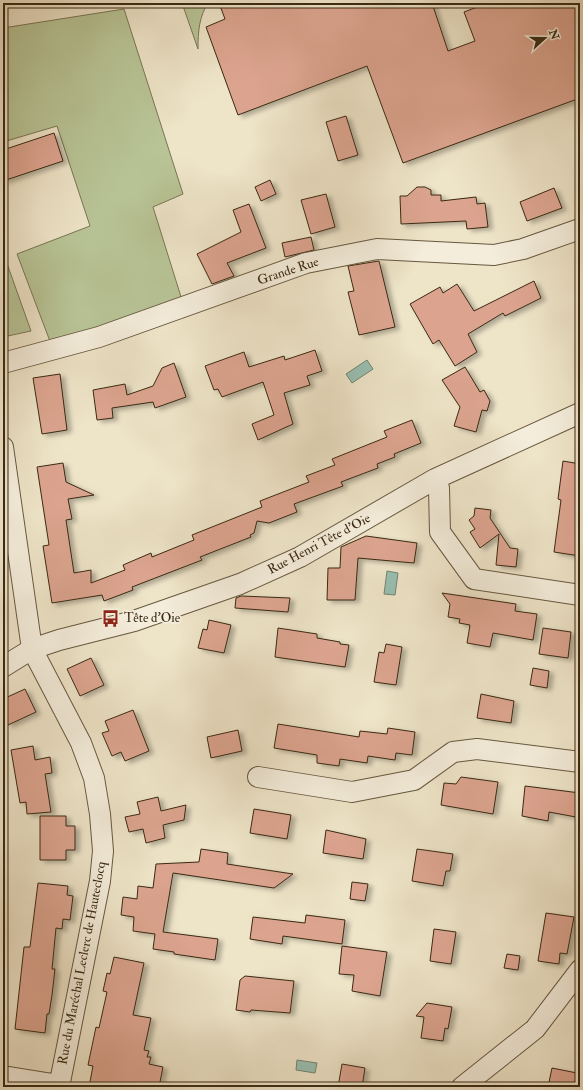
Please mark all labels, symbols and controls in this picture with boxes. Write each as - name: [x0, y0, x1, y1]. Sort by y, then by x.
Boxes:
- north arrow: [525, 18, 565, 58]
- text: N: [546, 27, 562, 43]
- street label: Grande Rue: [255, 253, 321, 288]
- street label: Rue Henri Tête d'Oie: [265, 510, 374, 578]
- bus stop icon: Tête d'Oie: [101, 608, 121, 628]
- place label: Tête d'Oie: [124, 610, 181, 626]
- street label: Rue du Maréchal Leclerc de Hauteclocq: [54, 860, 110, 1066]

